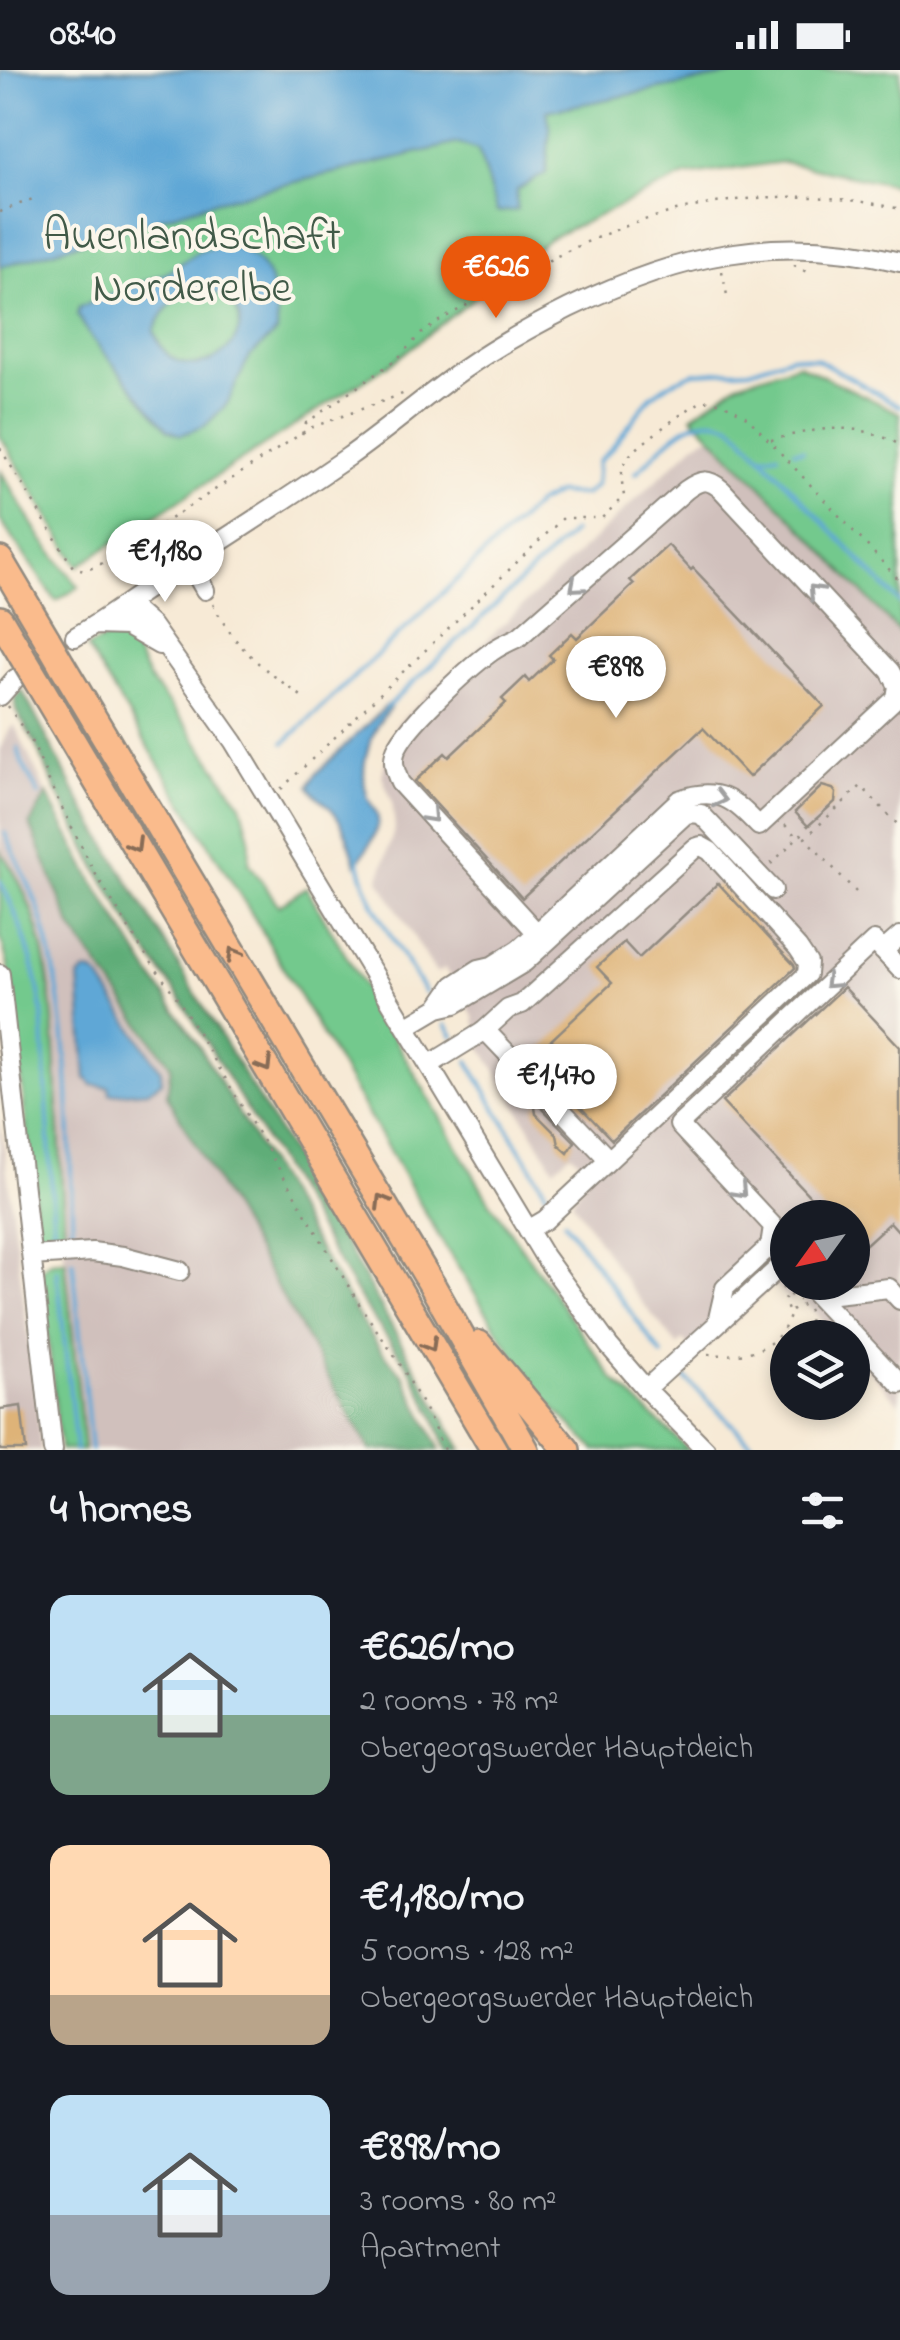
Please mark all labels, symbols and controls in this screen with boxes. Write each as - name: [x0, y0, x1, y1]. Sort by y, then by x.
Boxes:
- text: 08:40: [50, 7, 116, 63]
- park label: Auenlandschaft Norderelbe: [43, 205, 341, 323]
- pin: €626: [437, 236, 555, 321]
- text: €626: [463, 245, 529, 292]
- pin: €1,180: [84, 520, 246, 605]
- text: €1,180: [128, 529, 202, 576]
- one-way arrow: [569, 574, 588, 592]
- one-way arrow: [809, 584, 827, 603]
- pin: €898: [557, 636, 675, 721]
- text: €898: [588, 645, 644, 692]
- one-way arrow: [712, 787, 729, 808]
- one-way arrow: [419, 804, 437, 822]
- one-way arrow: [123, 835, 142, 853]
- one-way arrow: [227, 947, 246, 965]
- one-way arrow: [824, 970, 842, 988]
- pin: €1,470: [475, 1044, 637, 1129]
- text: €1,470: [517, 1053, 595, 1100]
- one-way arrow: [252, 1054, 272, 1072]
- one-way arrow: [728, 1179, 746, 1198]
- one-way arrow: [375, 1194, 394, 1212]
- north arrow: [770, 1200, 870, 1300]
- map controls: [770, 1200, 870, 1420]
- button: layers: [770, 1320, 870, 1420]
- one-way arrow: [418, 1334, 437, 1352]
- text: 4 homes: [50, 1480, 192, 1541]
- icon: filters: [795, 1483, 850, 1538]
- text: €626/mo: [360, 1618, 515, 1679]
- icon: home: [130, 1635, 250, 1755]
- text: 2 rooms · 78 m²: [360, 1679, 559, 1726]
- text: Obergeorgswerder Hauptdeich: [360, 1726, 753, 1773]
- text: €1,180/mo: [360, 1868, 525, 1929]
- icon: home: [130, 1885, 250, 2005]
- text: 5 rooms · 128 m²: [360, 1929, 574, 1976]
- text: Obergeorgswerder Hauptdeich: [360, 1976, 753, 2023]
- text: €898/mo: [360, 2118, 501, 2179]
- icon: home: [130, 2135, 250, 2255]
- text: 3 rooms · 80 m²: [360, 2179, 557, 2226]
- text: Apartment: [360, 2226, 501, 2273]

